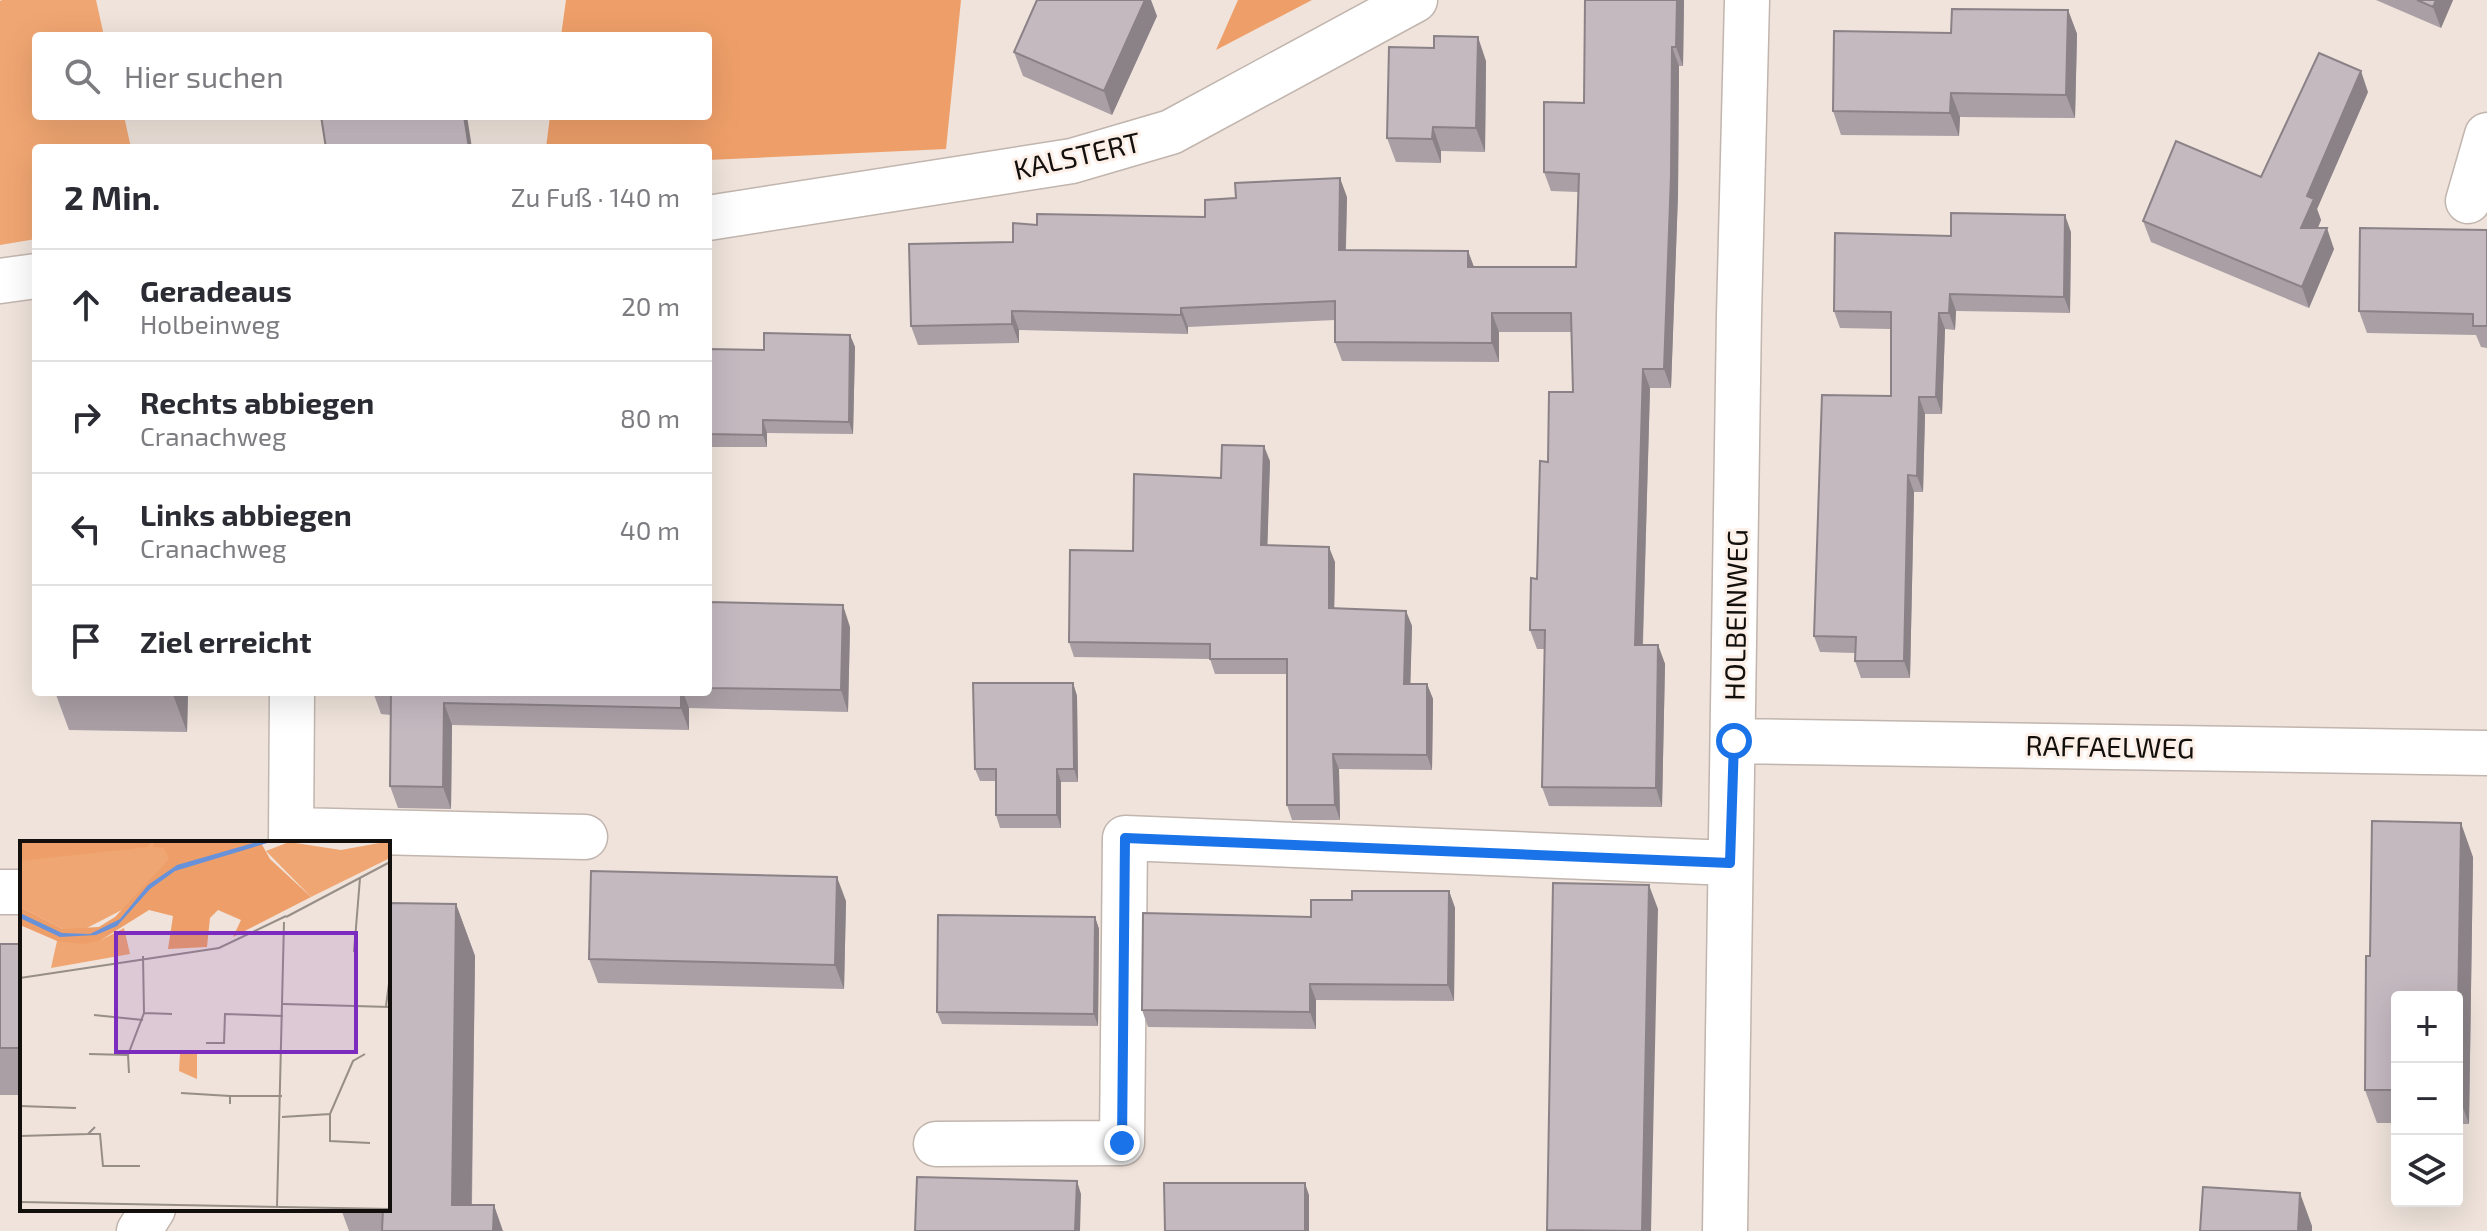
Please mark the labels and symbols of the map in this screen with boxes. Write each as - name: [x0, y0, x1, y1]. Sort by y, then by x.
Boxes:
- street label: KALSTERT: [1010, 124, 1144, 186]
- street label: HOLBEINWEG: [1717, 529, 1753, 701]
- route start: [1716, 723, 1752, 759]
- street label: RAFFAELWEG: [2025, 728, 2195, 764]
- inset map: [20, 841, 390, 1211]
- route end: [1104, 1125, 1140, 1161]

